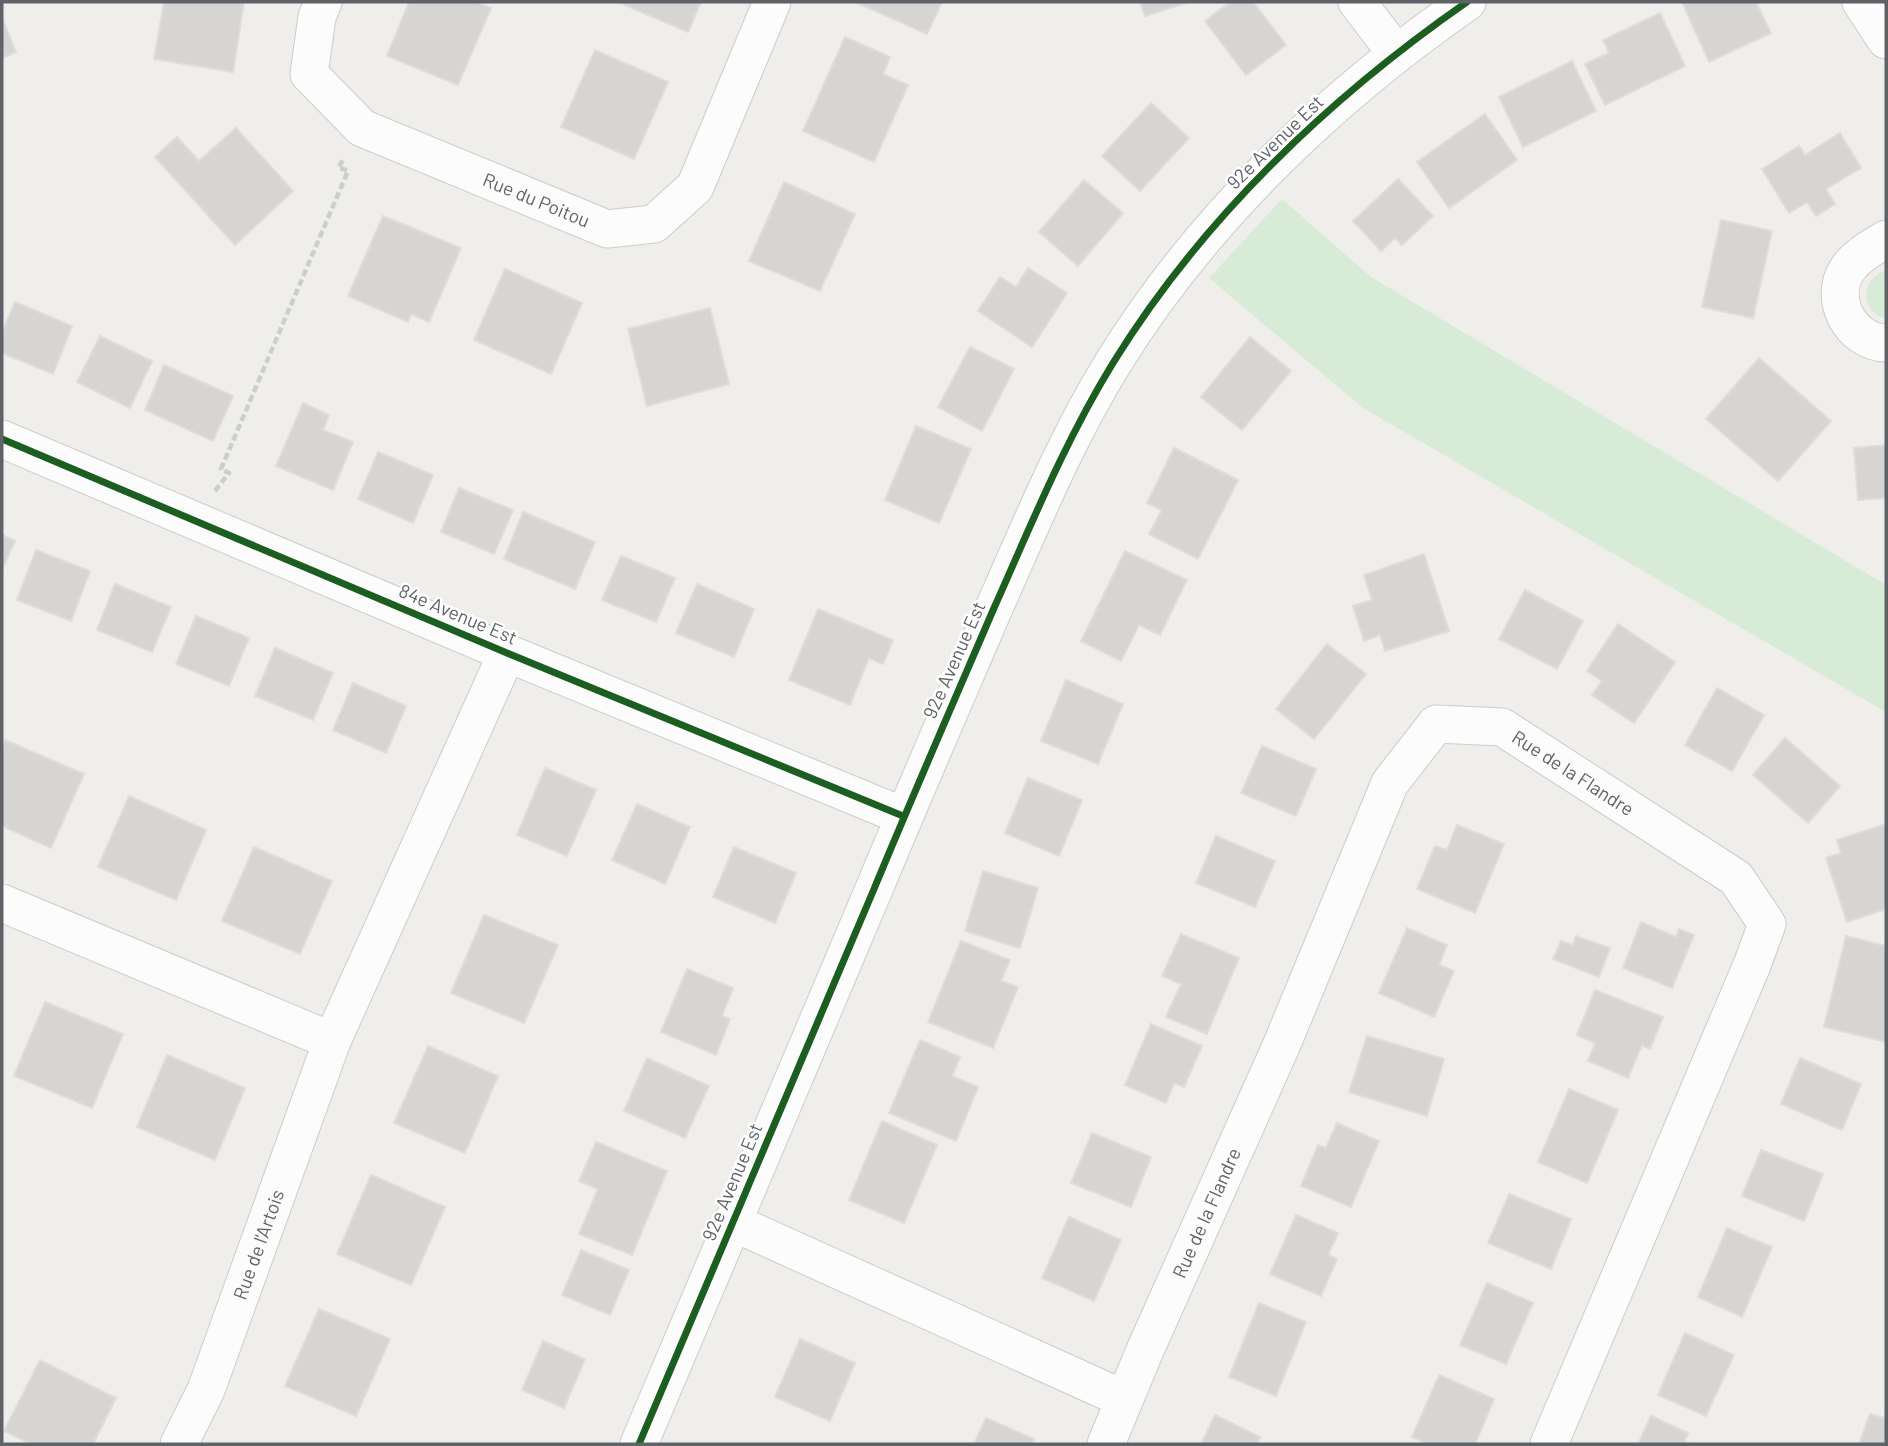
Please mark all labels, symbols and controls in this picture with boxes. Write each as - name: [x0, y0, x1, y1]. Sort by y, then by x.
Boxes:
- street label: 92e Avenue Est: [1221, 90, 1328, 194]
- street label: Rue du Poitou: [480, 167, 593, 232]
- street label: 84e Avenue Est: [396, 578, 521, 649]
- street label: 92e Avenue Est: [917, 598, 990, 722]
- street label: Rue de la Flandre: [1508, 725, 1639, 820]
- street label: 92e Avenue Est: [696, 1119, 767, 1244]
- street label: Rue de la Flandre: [1167, 1144, 1245, 1281]
- street label: Rue de l'Artois: [228, 1186, 288, 1303]

